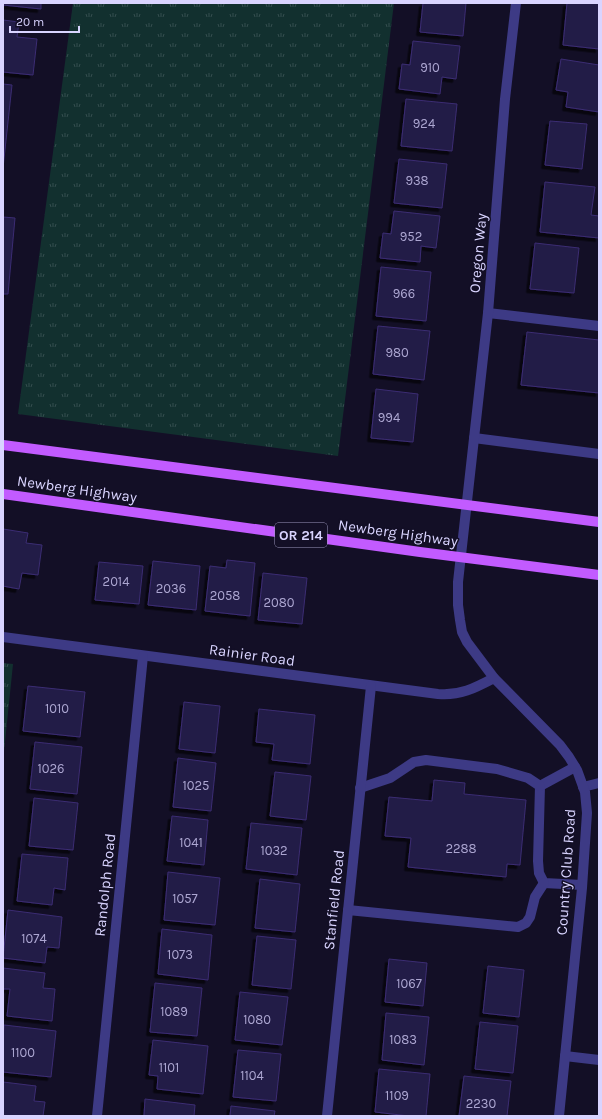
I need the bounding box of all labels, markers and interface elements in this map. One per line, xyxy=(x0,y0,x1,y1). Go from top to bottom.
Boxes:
scale bar xyxy=(10,8,79,34)
text: 20 m xyxy=(16,15,44,29)
house number: 910 xyxy=(420,60,440,75)
house number: 924 xyxy=(413,116,435,131)
house number: 938 xyxy=(405,173,429,188)
street label: Oregon Way xyxy=(466,212,490,294)
house number: 952 xyxy=(400,229,422,244)
house number: 966 xyxy=(393,286,415,301)
house number: 980 xyxy=(385,345,409,360)
house number: 994 xyxy=(378,410,400,425)
street label: Newberg Highway xyxy=(16,472,138,506)
street label: Newberg Highway xyxy=(337,516,459,550)
road number: OR 214 xyxy=(275,523,327,547)
house number: 2014 xyxy=(103,574,129,589)
house number: 2036 xyxy=(156,581,186,596)
house number: 2058 xyxy=(210,588,240,603)
house number: 2080 xyxy=(264,595,295,610)
street label: Rainier Road xyxy=(208,640,296,670)
house number: 1010 xyxy=(45,701,69,716)
house number: 1026 xyxy=(38,761,65,776)
house number: 1025 xyxy=(183,778,209,793)
street label: Country Club Road xyxy=(553,808,579,936)
street label: Randolph Road xyxy=(91,832,119,938)
house number: 1041 xyxy=(179,835,203,850)
house number: 2288 xyxy=(445,841,477,856)
house number: 1032 xyxy=(260,843,288,858)
street label: Stanfield Road xyxy=(320,849,348,951)
house number: 1057 xyxy=(172,891,198,906)
house number: 1074 xyxy=(21,931,47,946)
house number: 1073 xyxy=(167,947,193,962)
house number: 1067 xyxy=(396,976,422,991)
house number: 1089 xyxy=(160,1004,188,1019)
house number: 1080 xyxy=(243,1012,271,1027)
house number: 1083 xyxy=(389,1032,417,1047)
house number: 1100 xyxy=(11,1045,35,1060)
house number: 1101 xyxy=(159,1060,179,1075)
house number: 1104 xyxy=(240,1068,264,1083)
house number: 1109 xyxy=(385,1088,409,1103)
house number: 2230 xyxy=(466,1096,497,1111)

